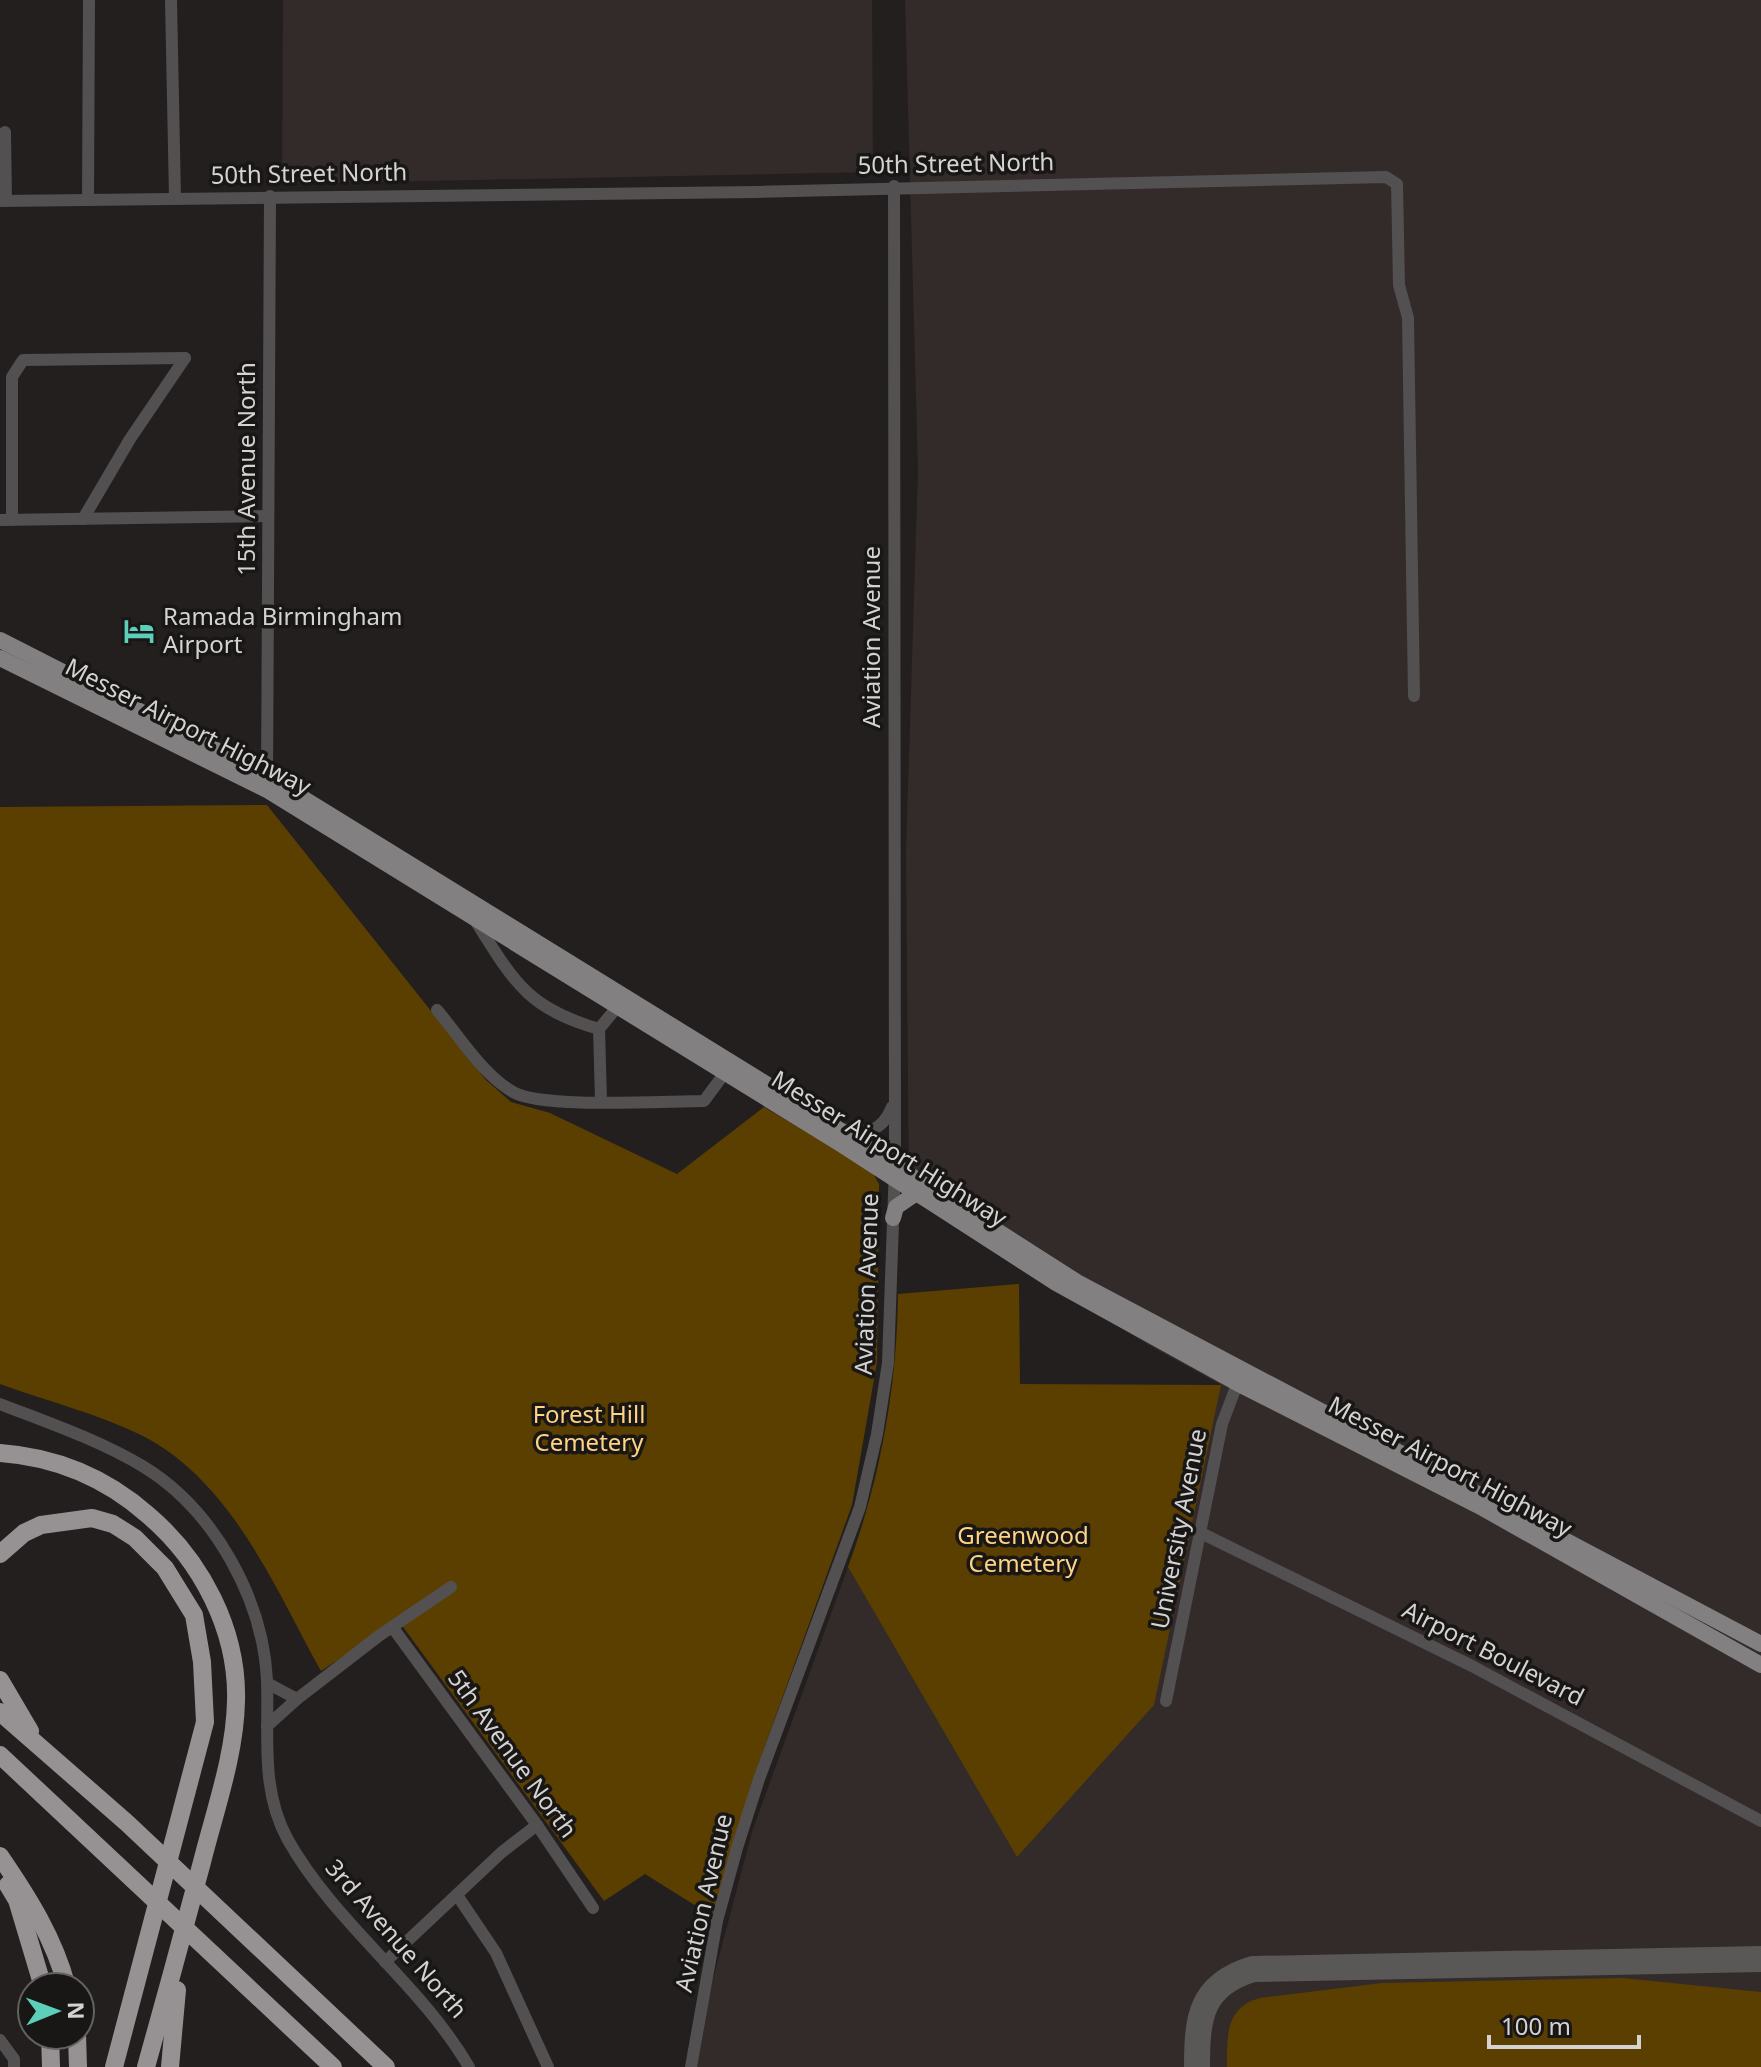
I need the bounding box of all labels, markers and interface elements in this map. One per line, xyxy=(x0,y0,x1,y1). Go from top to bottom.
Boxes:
street label: 50th Street North xyxy=(857,144,1055,181)
street label: 50th Street North xyxy=(210,154,408,191)
street label: 15th Avenue North xyxy=(229,362,262,576)
street label: Aviation Avenue xyxy=(854,546,887,728)
place label: Ramada Birmingham Airport xyxy=(163,599,402,660)
hotel icon: Ramada Birmingham Airport xyxy=(122,614,156,648)
street label: Messer Airport Highway xyxy=(60,649,318,802)
street label: Messer Airport Highway xyxy=(766,1062,1014,1234)
street label: Aviation Avenue xyxy=(846,1192,885,1375)
street label: Messer Airport Highway xyxy=(1323,1387,1579,1544)
park label: Forest Hill Cemetery xyxy=(533,1397,645,1458)
street label: University Avenue xyxy=(1142,1426,1213,1632)
park label: Greenwood Cemetery xyxy=(957,1518,1089,1579)
street label: Airport Boulevard xyxy=(1397,1593,1590,1713)
street label: 5th Avenue North xyxy=(441,1662,585,1844)
street label: Aviation Avenue xyxy=(666,1810,739,1995)
street label: 3rd Avenue North xyxy=(319,1851,475,2025)
north arrow xyxy=(16,1971,96,2051)
scale bar xyxy=(1489,1999,1639,2049)
text: N xyxy=(62,2001,92,2020)
text: 100 m xyxy=(1501,2009,1571,2042)

